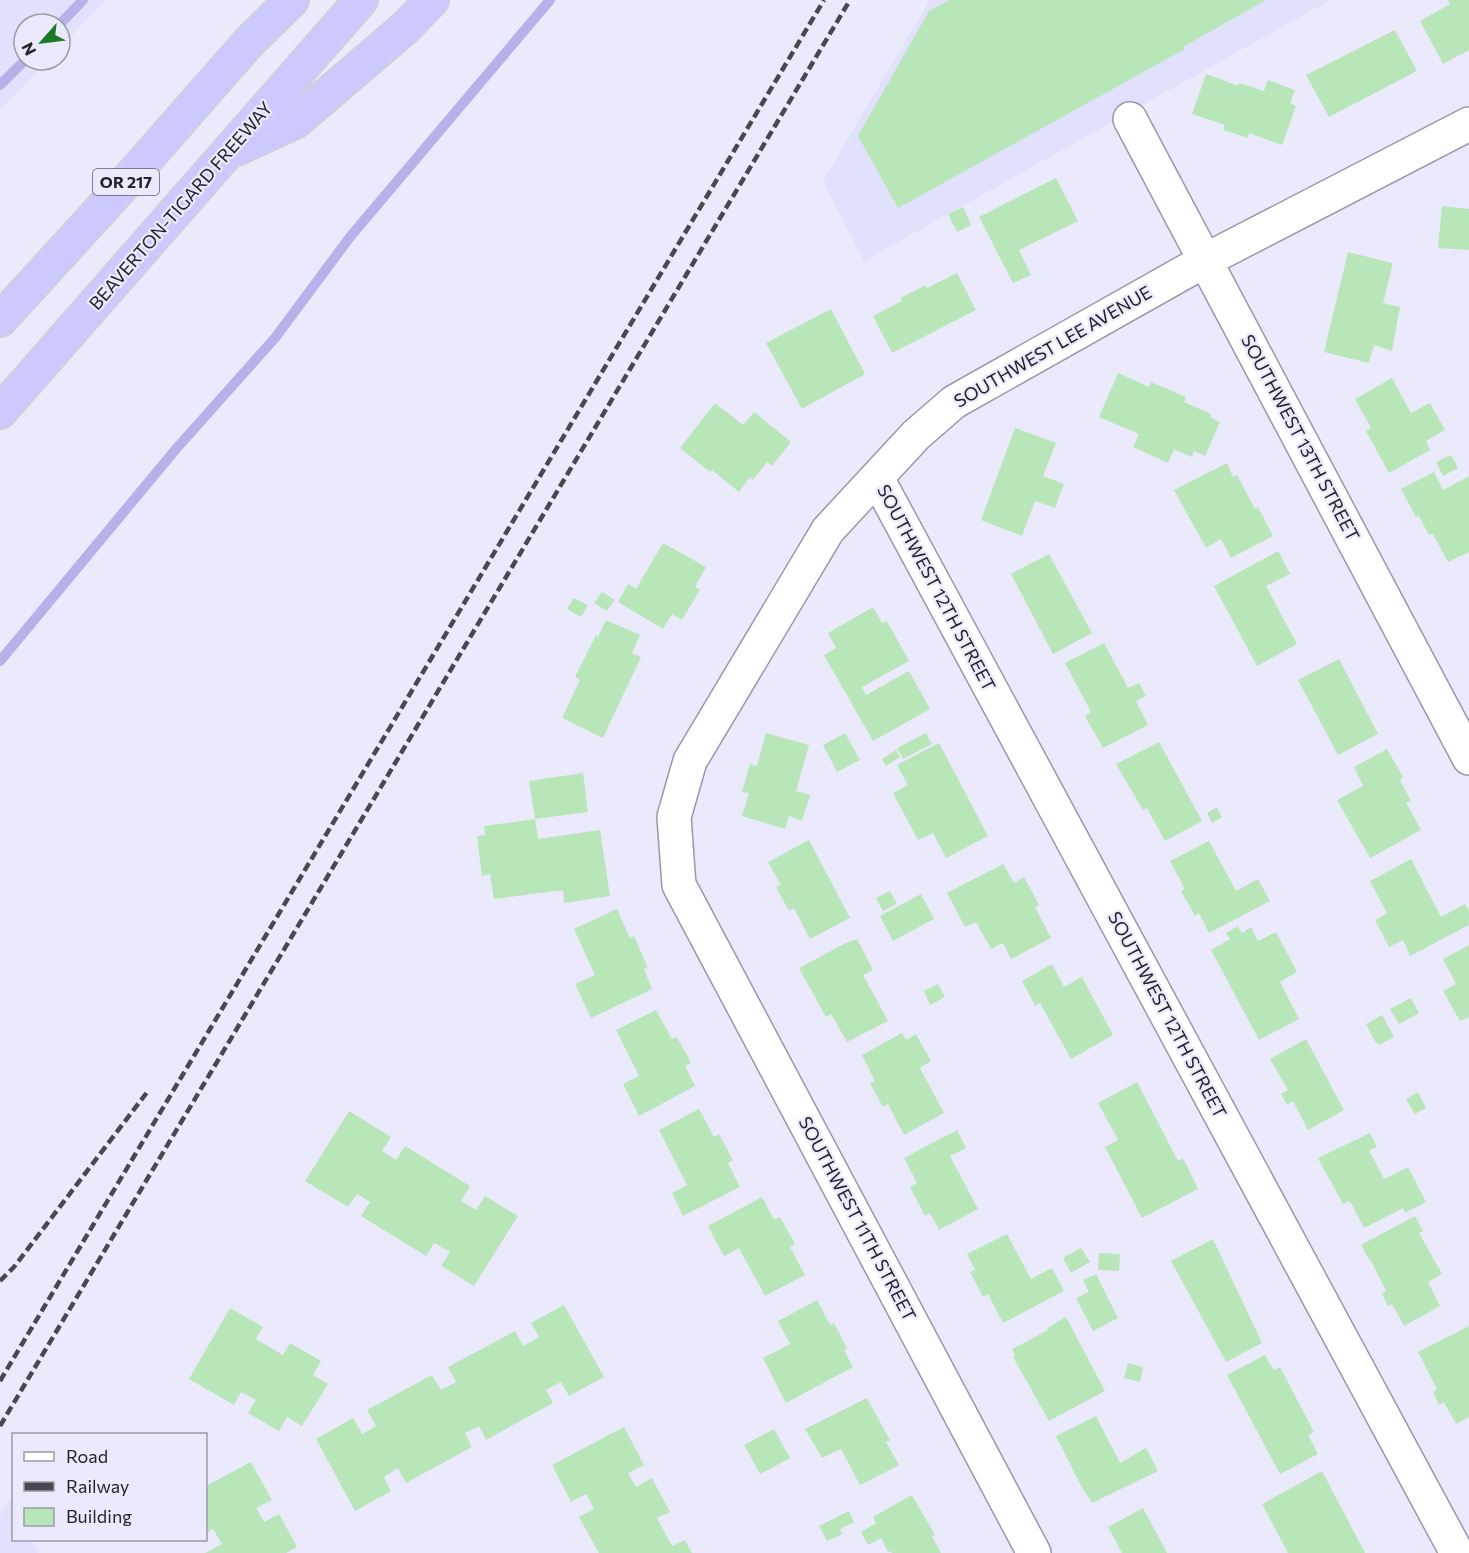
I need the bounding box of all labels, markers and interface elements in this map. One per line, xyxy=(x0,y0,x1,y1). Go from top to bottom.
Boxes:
north arrow xyxy=(12,12,72,72)
text: N xyxy=(17,40,40,59)
street label: BEAVERTON-TIGARD FREEWAY xyxy=(84,97,277,314)
road number: OR 217 xyxy=(93,169,159,195)
street label: SOUTHWEST LEE AVENUE xyxy=(950,280,1155,412)
street label: SOUTHWEST 13TH STREET xyxy=(1237,331,1365,544)
street label: SOUTHWEST 12TH STREET xyxy=(873,480,1001,695)
street label: SOUTHWEST 12TH STREET xyxy=(1104,907,1232,1122)
street label: SOUTHWEST 11TH STREET xyxy=(795,1112,921,1325)
legend xyxy=(12,1433,207,1541)
text: Road xyxy=(66,1445,108,1467)
text: Railway xyxy=(66,1475,129,1497)
text: Building xyxy=(66,1505,132,1527)

